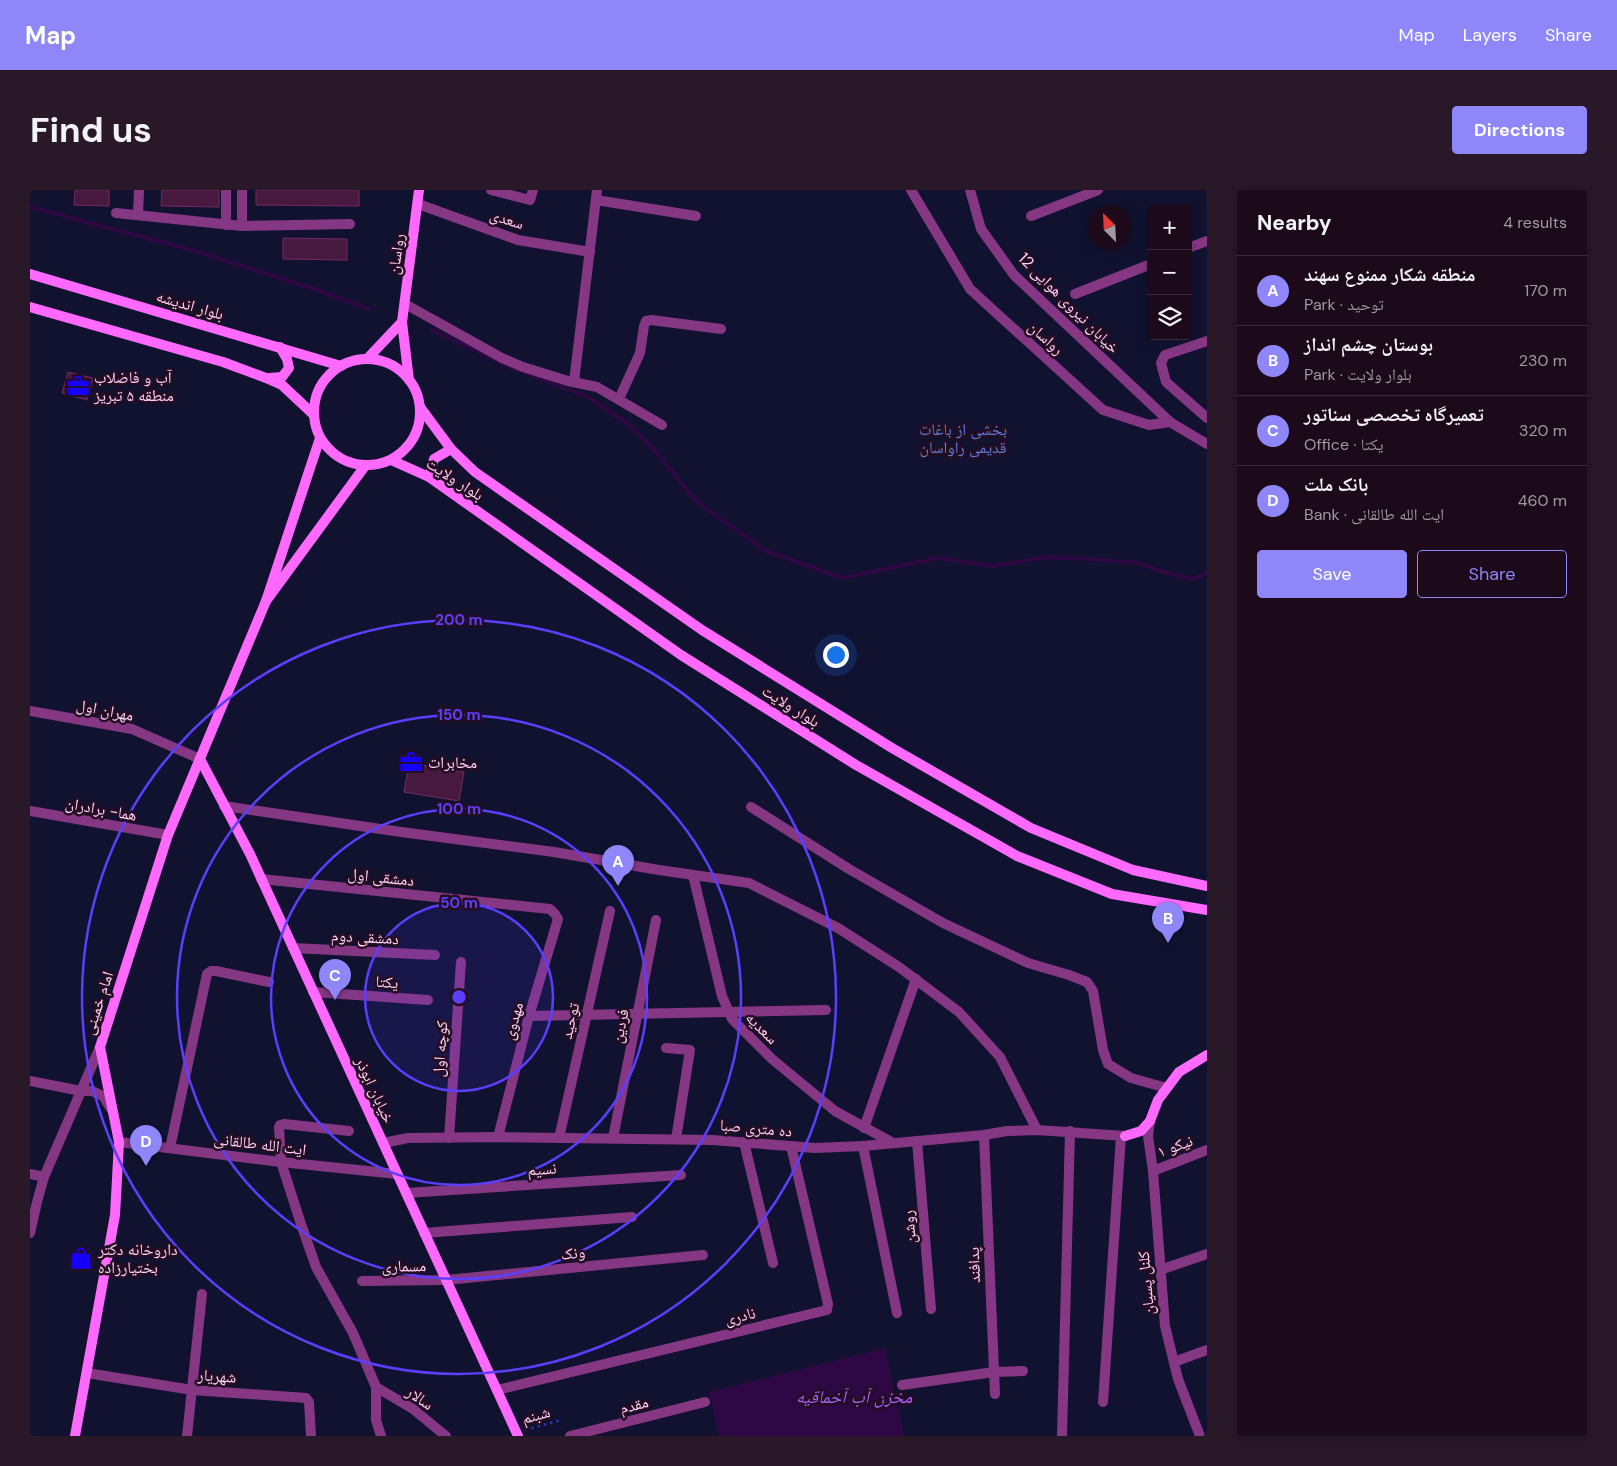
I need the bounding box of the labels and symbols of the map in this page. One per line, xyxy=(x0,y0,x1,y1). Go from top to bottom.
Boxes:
street label: سعدی xyxy=(487,204,527,234)
north arrow xyxy=(1087,205,1132,250)
street label: رواسان xyxy=(383,232,409,276)
street label: خیابان نیروی هوایی 12 xyxy=(1014,248,1124,358)
street label: بلوار اندیشه xyxy=(154,285,226,325)
street label: رواسان xyxy=(1024,316,1068,360)
place label: آب و فاضلاب منطقه ۵ تبریز xyxy=(93,367,174,406)
office icon: آب و فاضلاب منطقه ۵ تبریز xyxy=(65,373,91,399)
park label: بخشی از باغات قدیمی راواسان xyxy=(919,419,1007,458)
street label: بلوار ولایت xyxy=(422,453,488,505)
text: 200 m xyxy=(435,610,483,630)
your location xyxy=(823,642,849,668)
street label: بلوار ولایت xyxy=(758,680,824,732)
street label: مهران اول xyxy=(74,694,136,726)
text: 150 m xyxy=(438,705,481,725)
office icon: مخابرات xyxy=(398,749,424,775)
place label: مخابرات xyxy=(428,752,477,773)
street label: هما- برادران xyxy=(64,792,138,826)
text: 100 m xyxy=(437,799,481,819)
pin: A xyxy=(602,845,634,886)
street label: دمشقی اول xyxy=(347,863,415,891)
text: 50 m xyxy=(440,893,478,913)
pin: B xyxy=(1152,902,1184,943)
street label: دمشقی دوم xyxy=(331,925,399,949)
pin: C xyxy=(319,959,351,1000)
street label: امام خمینی xyxy=(78,969,118,1037)
street label: یکتا xyxy=(375,971,399,993)
centre of rings xyxy=(450,988,468,1006)
street label: مهدوی xyxy=(498,1000,528,1042)
street label: توحید xyxy=(556,1001,584,1041)
street label: فردین xyxy=(606,1007,634,1045)
street label: سعدیه xyxy=(741,1007,783,1049)
street label: کوچه اول xyxy=(428,1020,452,1078)
street label: خیابان ابوذر xyxy=(350,1053,399,1126)
street label: ده متری صبا xyxy=(719,1114,793,1142)
pin: D xyxy=(130,1125,162,1166)
street label: ایت الله طالقانی xyxy=(213,1128,307,1160)
street label: نیکو ۱ xyxy=(1154,1130,1196,1162)
street label: نسیم xyxy=(527,1158,557,1180)
street label: روشن xyxy=(897,1209,921,1245)
place label: داروخانه دکتر بختیارزاده xyxy=(97,1239,178,1278)
street label: ونک xyxy=(560,1241,586,1265)
shop icon: داروخانه دکتر بختیارزاده xyxy=(68,1245,94,1271)
street label: پدافند xyxy=(963,1246,985,1283)
street label: کلنل پسیان xyxy=(1133,1250,1159,1316)
street label: مسماری xyxy=(382,1255,426,1277)
street label: نادری xyxy=(722,1302,758,1330)
street label: شهریار xyxy=(196,1364,237,1388)
street label: سالار xyxy=(401,1380,438,1415)
water label: مخزن آب آخماقیه xyxy=(796,1385,913,1409)
street label: مقدم xyxy=(617,1391,651,1419)
street label: شبنم xyxy=(520,1401,552,1429)

